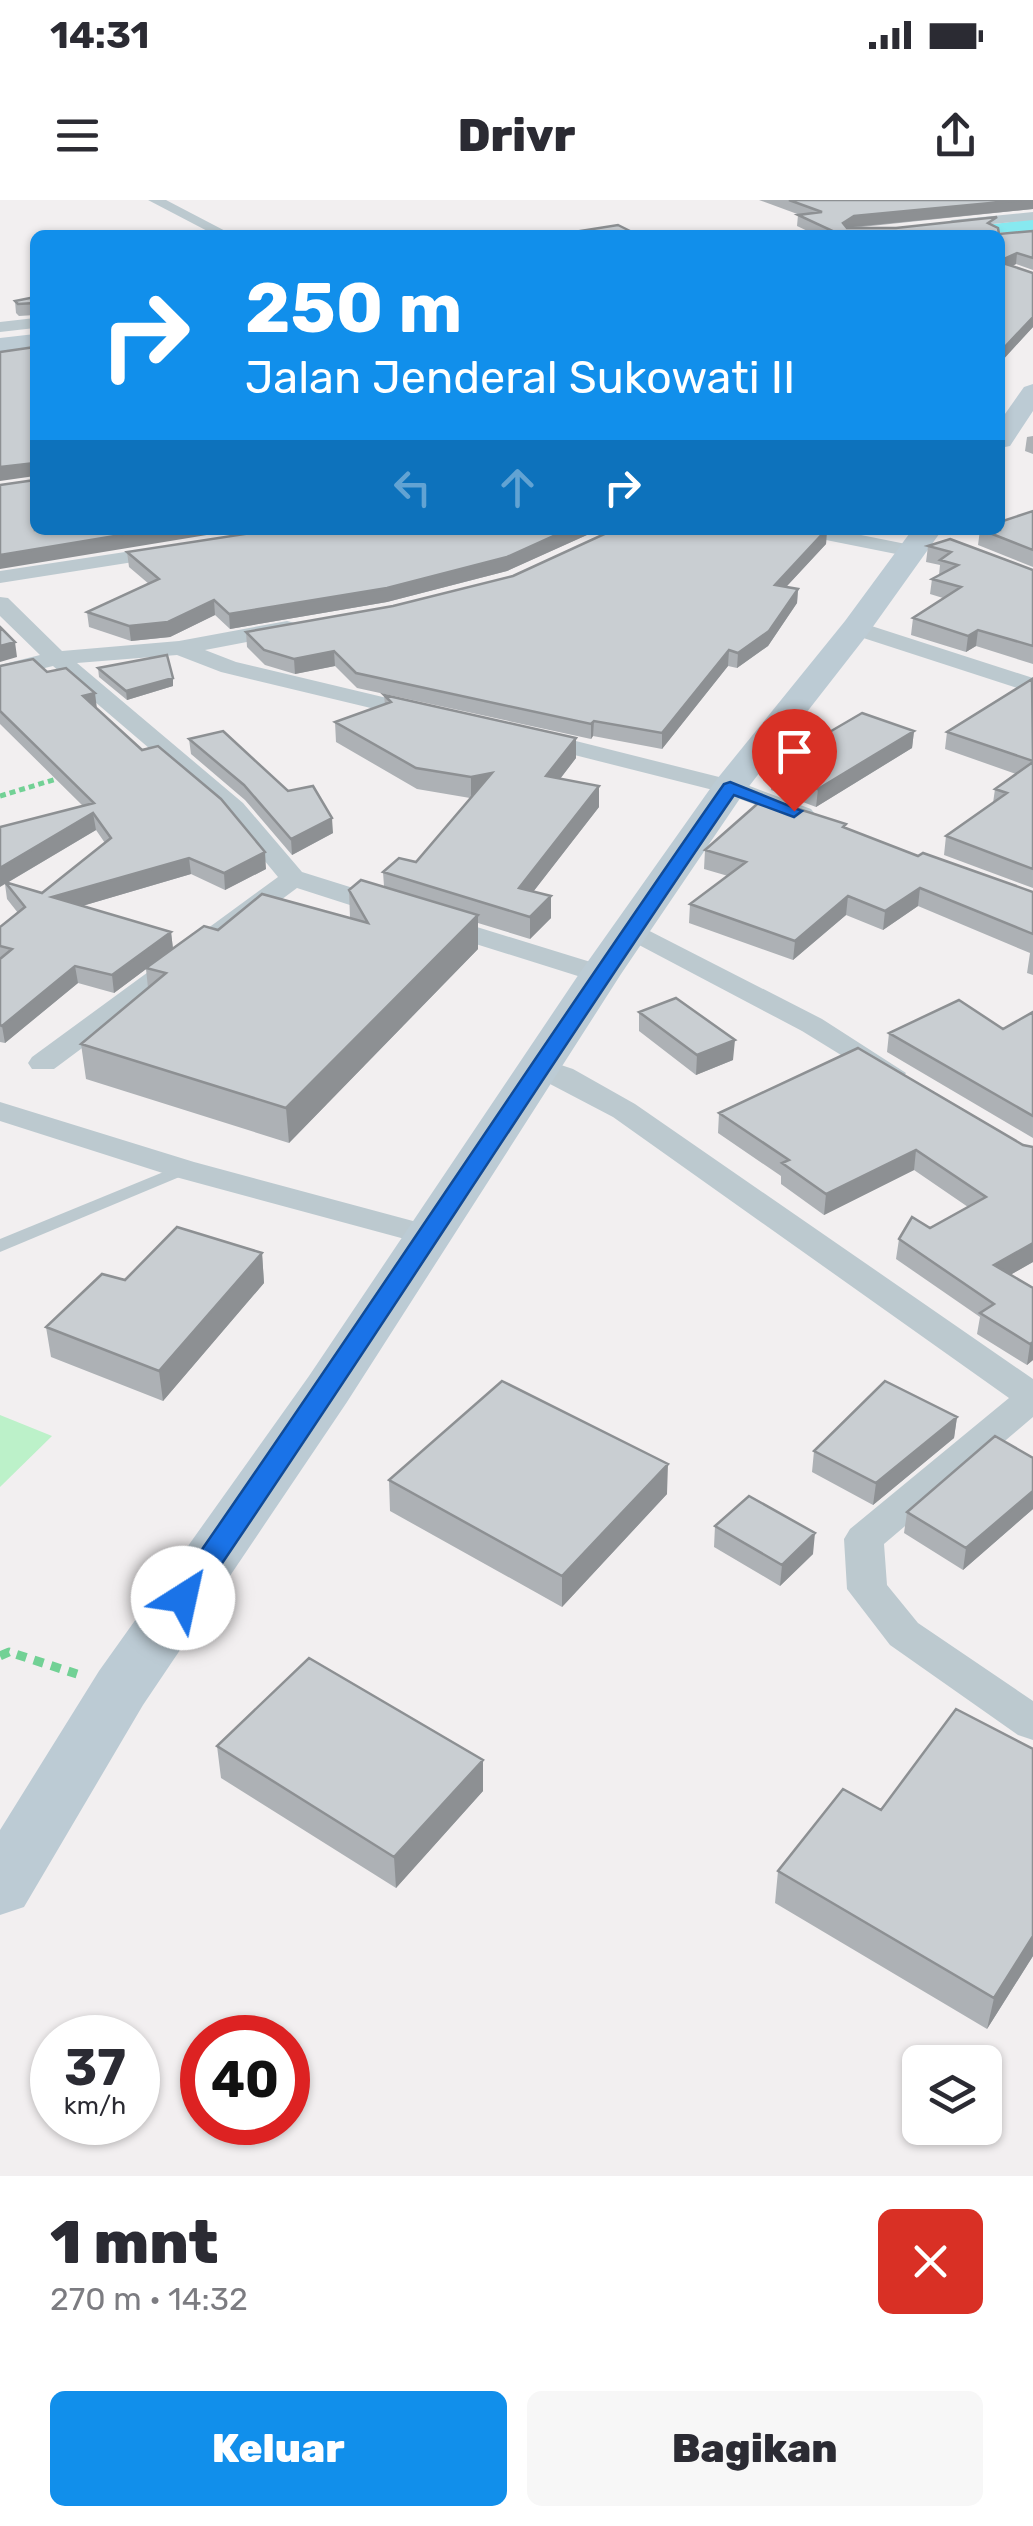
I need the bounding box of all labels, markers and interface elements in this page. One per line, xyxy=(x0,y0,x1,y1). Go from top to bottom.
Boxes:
text: 14:31 xyxy=(50,12,149,58)
icon: menu xyxy=(50,108,105,163)
icon: share xyxy=(928,108,983,163)
text: Drivr xyxy=(458,109,575,162)
text: 250 m xyxy=(245,267,462,350)
icon: right xyxy=(80,270,210,400)
text: Jalan Jenderal Sukowati II xyxy=(245,351,795,404)
icon: left xyxy=(385,460,440,515)
icon: ahead xyxy=(490,460,545,515)
icon: right xyxy=(595,460,650,515)
pin xyxy=(752,709,837,812)
icon: arrive xyxy=(767,724,822,779)
position arrow xyxy=(131,1546,235,1650)
speed limit sign: 40 xyxy=(180,2015,310,2145)
text: 37 xyxy=(64,2038,126,2098)
map controls xyxy=(902,2045,1002,2145)
button: layers xyxy=(902,2045,1002,2145)
text: km/h xyxy=(64,2091,126,2120)
text: 1 mnt xyxy=(50,2207,218,2278)
button: close xyxy=(878,2209,983,2314)
text: 270 m · 14:32 xyxy=(50,2280,248,2318)
button: Keluar xyxy=(50,2391,507,2506)
button: Bagikan xyxy=(527,2391,983,2506)

